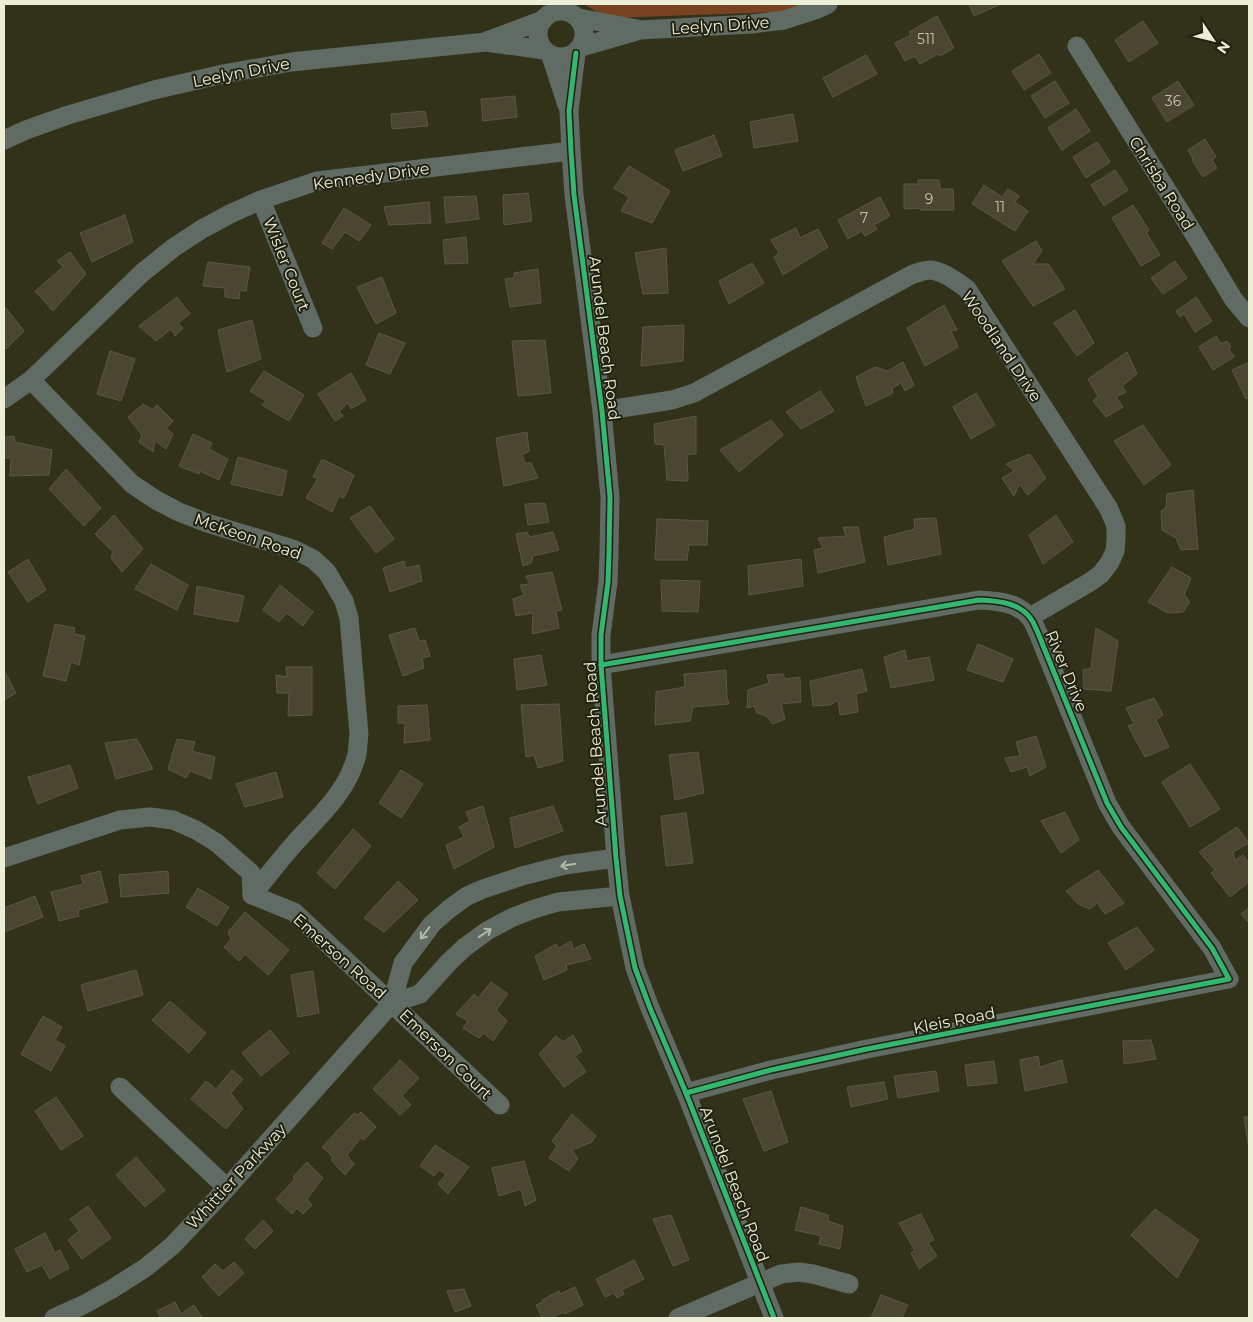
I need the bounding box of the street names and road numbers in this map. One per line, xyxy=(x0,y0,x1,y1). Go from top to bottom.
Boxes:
street label: Leelyn Drive xyxy=(670,13,770,38)
street label: Leelyn Drive xyxy=(191,54,291,91)
street label: Chrisba Road xyxy=(1125,133,1198,234)
street label: Kennedy Drive xyxy=(312,159,431,194)
street label: Wisler Court xyxy=(259,215,314,314)
street label: Arundel Beach Road xyxy=(585,255,624,421)
street label: Woodland Drive xyxy=(958,287,1046,405)
street label: McKeon Road xyxy=(192,509,304,564)
street label: River Drive xyxy=(1042,628,1092,715)
street label: Arundel Beach Road xyxy=(580,661,611,827)
street label: Emerson Road xyxy=(289,910,390,1003)
street label: Kleis Road xyxy=(911,1003,997,1038)
street label: Emerson Court xyxy=(395,1005,496,1104)
street label: Arundel Beach Road xyxy=(696,1104,773,1265)
street label: Whittier Parkway xyxy=(183,1119,290,1233)

